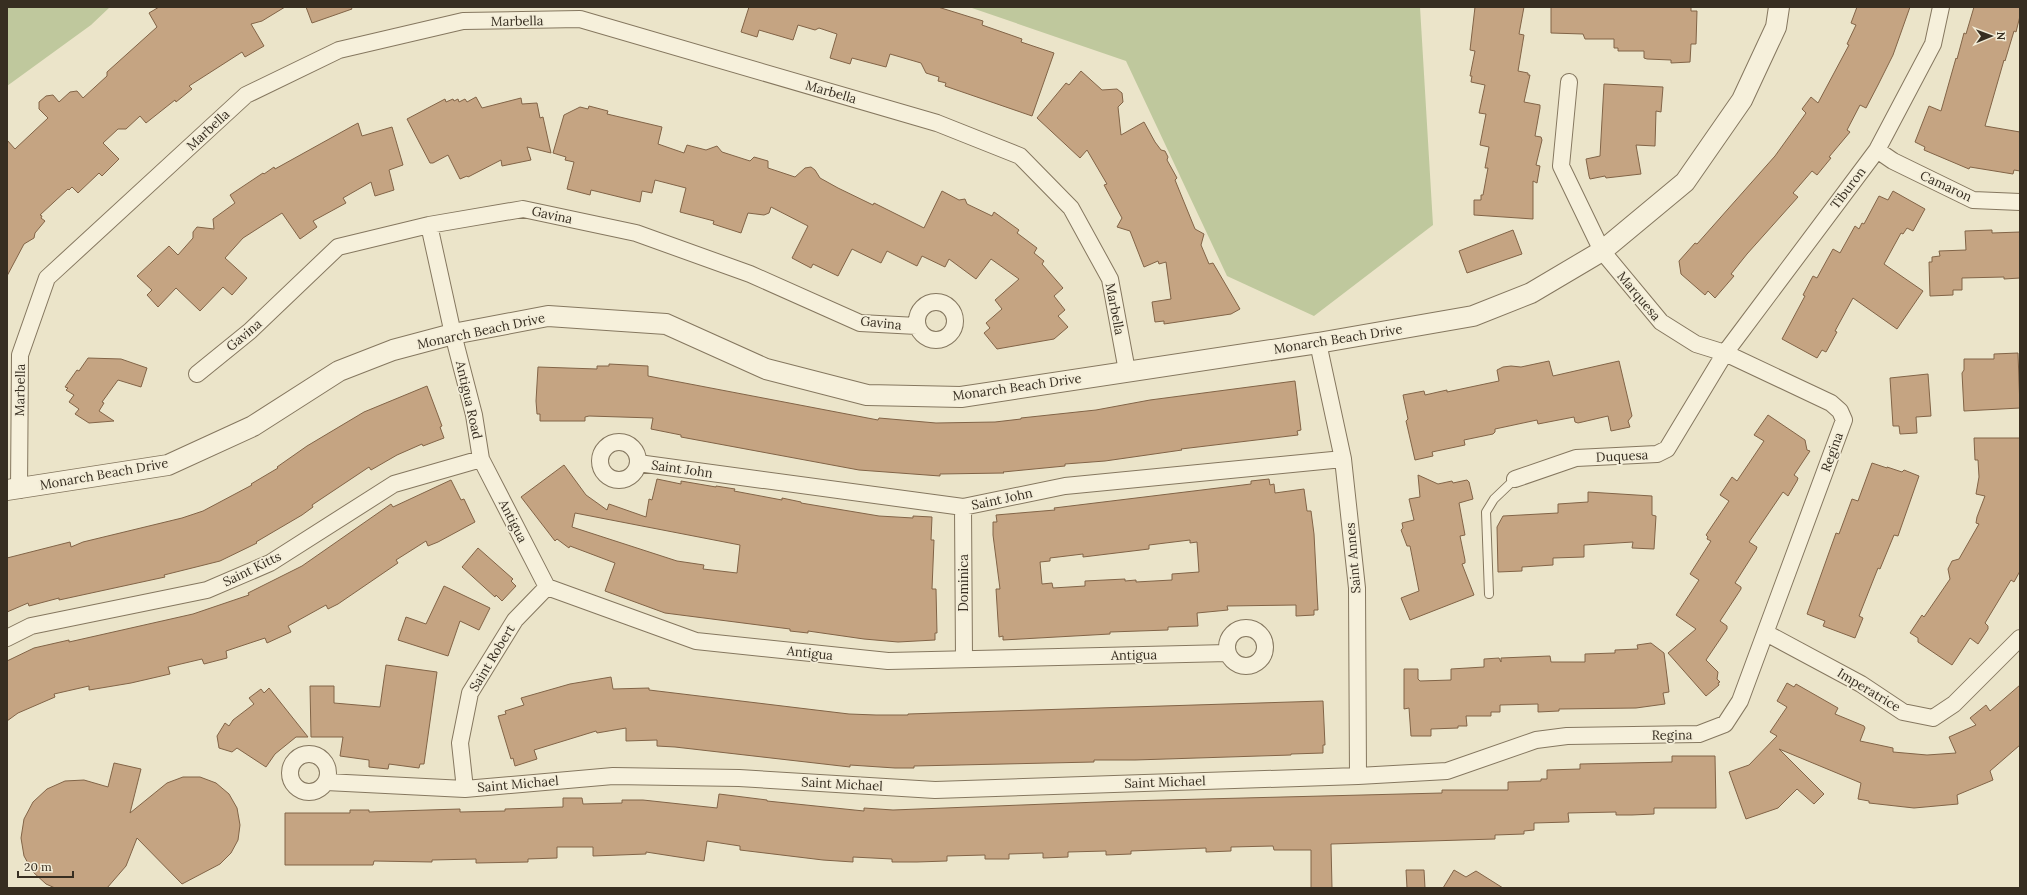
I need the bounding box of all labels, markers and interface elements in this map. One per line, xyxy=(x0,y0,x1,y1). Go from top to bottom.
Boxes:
street label: Marbella xyxy=(491,12,544,30)
north arrow xyxy=(1971,16,2011,56)
text: N xyxy=(1994,31,2008,41)
street label: Marbella xyxy=(803,77,859,108)
street label: Marbella xyxy=(183,106,233,154)
street label: Tiburon xyxy=(1827,164,1869,212)
street label: Camaron xyxy=(1917,167,1975,205)
street label: Gavina xyxy=(530,202,574,228)
street label: Marquesa xyxy=(1613,268,1665,324)
street label: Marbella xyxy=(1102,282,1128,337)
street label: Monarch Beach Drive xyxy=(416,309,546,353)
street label: Gavina xyxy=(860,312,903,334)
street label: Gavina xyxy=(223,315,265,355)
street label: Monarch Beach Drive xyxy=(1272,320,1404,358)
street label: Antigua Road xyxy=(452,358,486,441)
street label: Marbella xyxy=(11,363,29,416)
street label: Monarch Beach Drive xyxy=(951,370,1083,404)
street label: Regina xyxy=(1817,430,1847,474)
street label: Duquesa xyxy=(1595,446,1649,466)
street label: Monarch Beach Drive xyxy=(38,454,170,494)
street label: Saint John xyxy=(650,456,714,482)
street label: Saint John xyxy=(970,484,1034,514)
street label: Antigua xyxy=(494,496,531,546)
street label: Saint Annes xyxy=(1341,522,1365,594)
street label: Saint Kitts xyxy=(220,548,284,590)
street label: Dominica xyxy=(955,554,972,612)
street label: Saint Robert xyxy=(465,621,519,695)
street label: Antigua xyxy=(785,642,834,664)
street label: Antigua xyxy=(1110,646,1158,664)
street label: Imperatrice xyxy=(1834,664,1904,716)
street label: Regina xyxy=(1651,726,1693,744)
street label: Saint Michael xyxy=(477,772,560,796)
street label: Saint Michael xyxy=(1124,772,1206,792)
street label: Saint Michael xyxy=(801,773,884,795)
scale bar xyxy=(18,853,73,879)
text: 20 m xyxy=(24,859,52,874)

